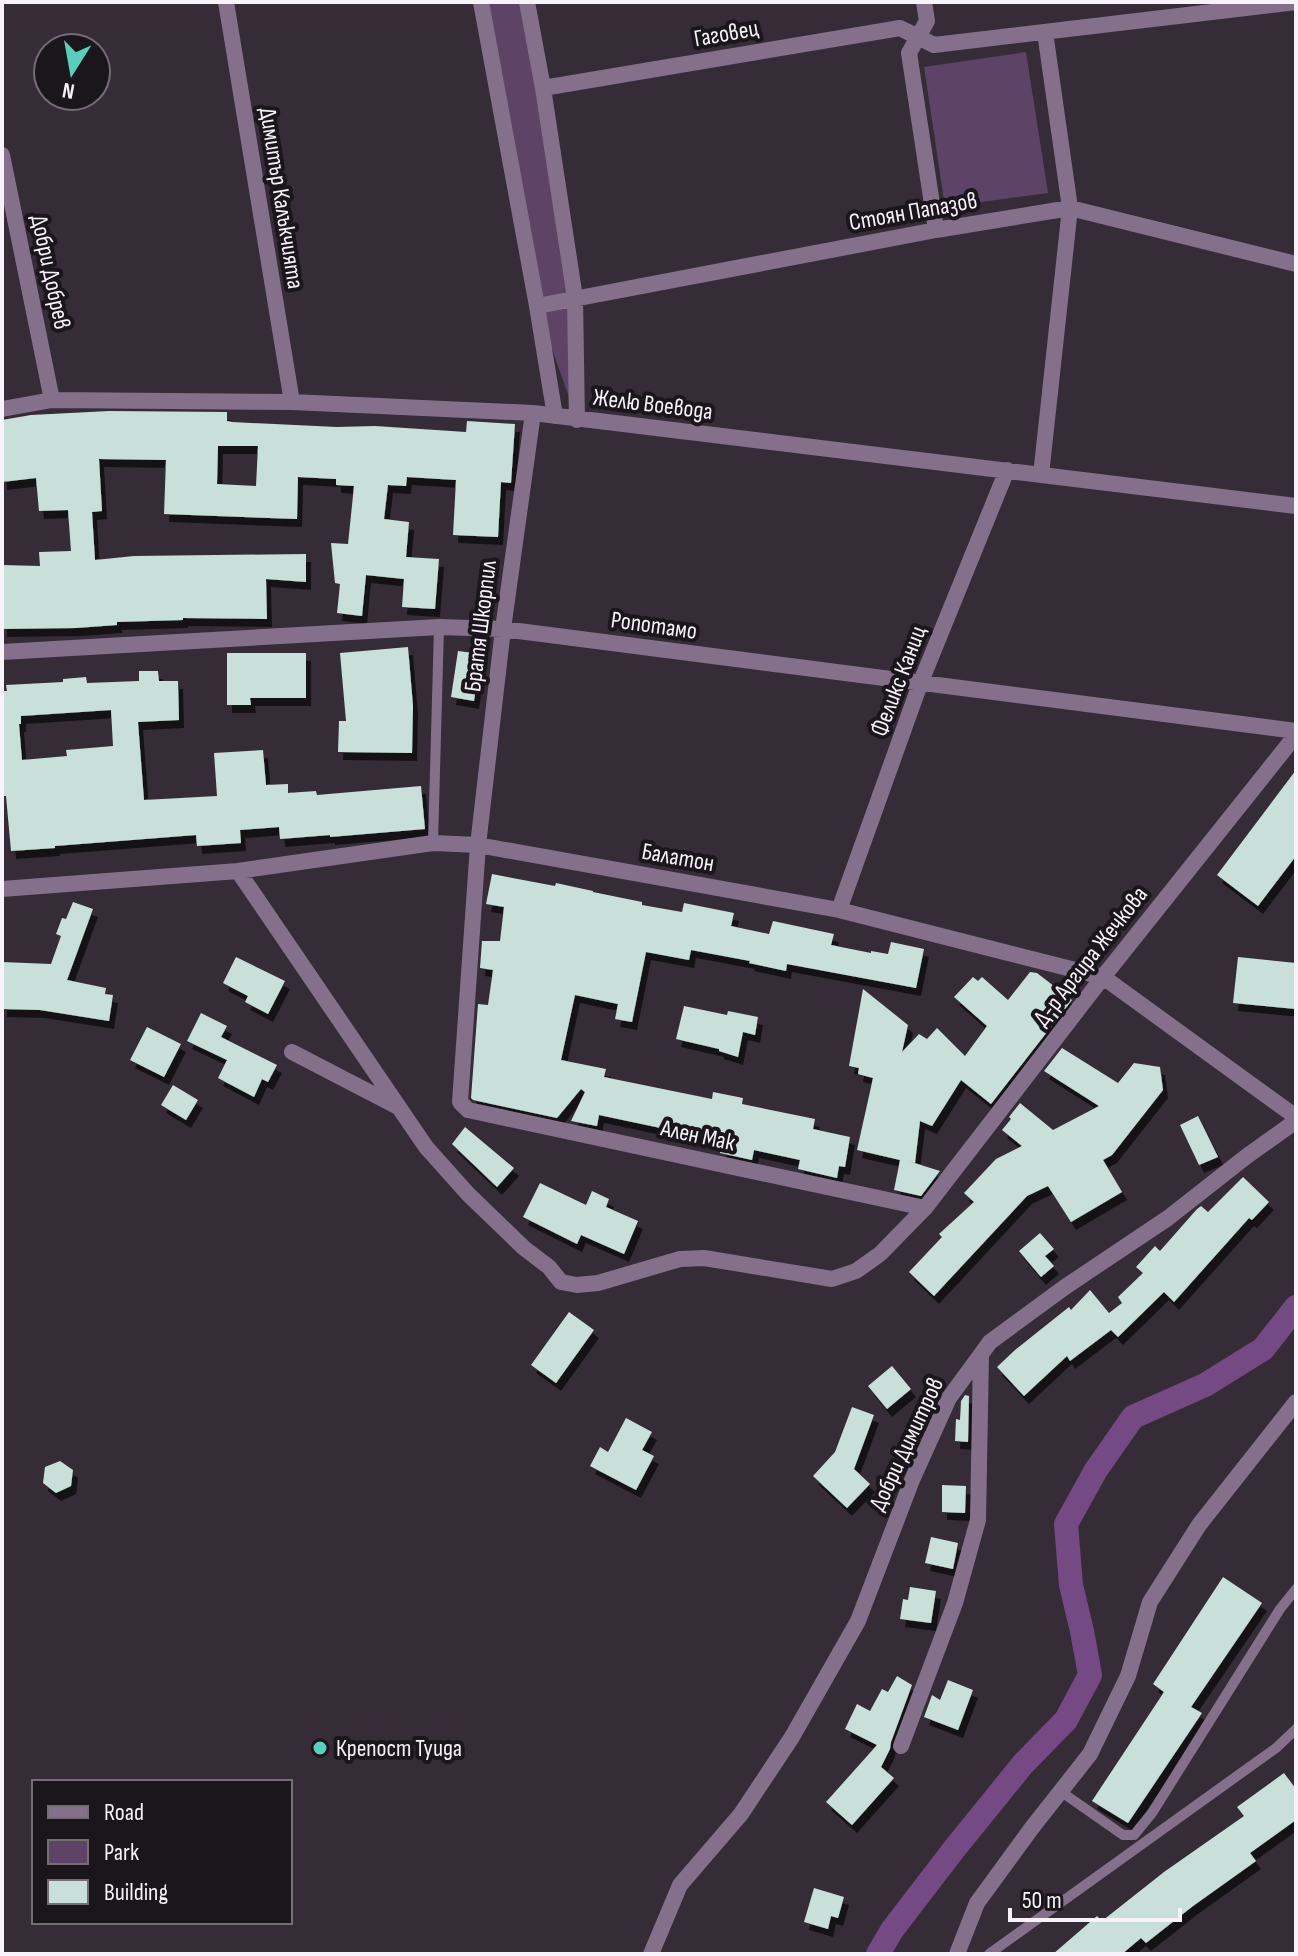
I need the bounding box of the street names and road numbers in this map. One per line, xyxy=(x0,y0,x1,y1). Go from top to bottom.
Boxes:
street label: Гаговец xyxy=(692,14,761,53)
street label: Димитър Калъкчията xyxy=(253,105,310,291)
street label: Стоян Папазов xyxy=(847,186,979,237)
street label: Добри Добрев xyxy=(24,212,77,332)
street label: Желю Воевода xyxy=(591,383,714,426)
street label: Братя Шкорпил xyxy=(458,558,503,693)
street label: Ропотамо xyxy=(609,605,699,646)
street label: Феликс Каниц xyxy=(864,622,933,740)
street label: Балатон xyxy=(639,837,716,878)
street label: Д-р Аргира Жечкова xyxy=(1027,881,1154,1032)
street label: Ален Мак xyxy=(657,1113,738,1158)
street label: Добри Димитров xyxy=(863,1373,950,1516)

